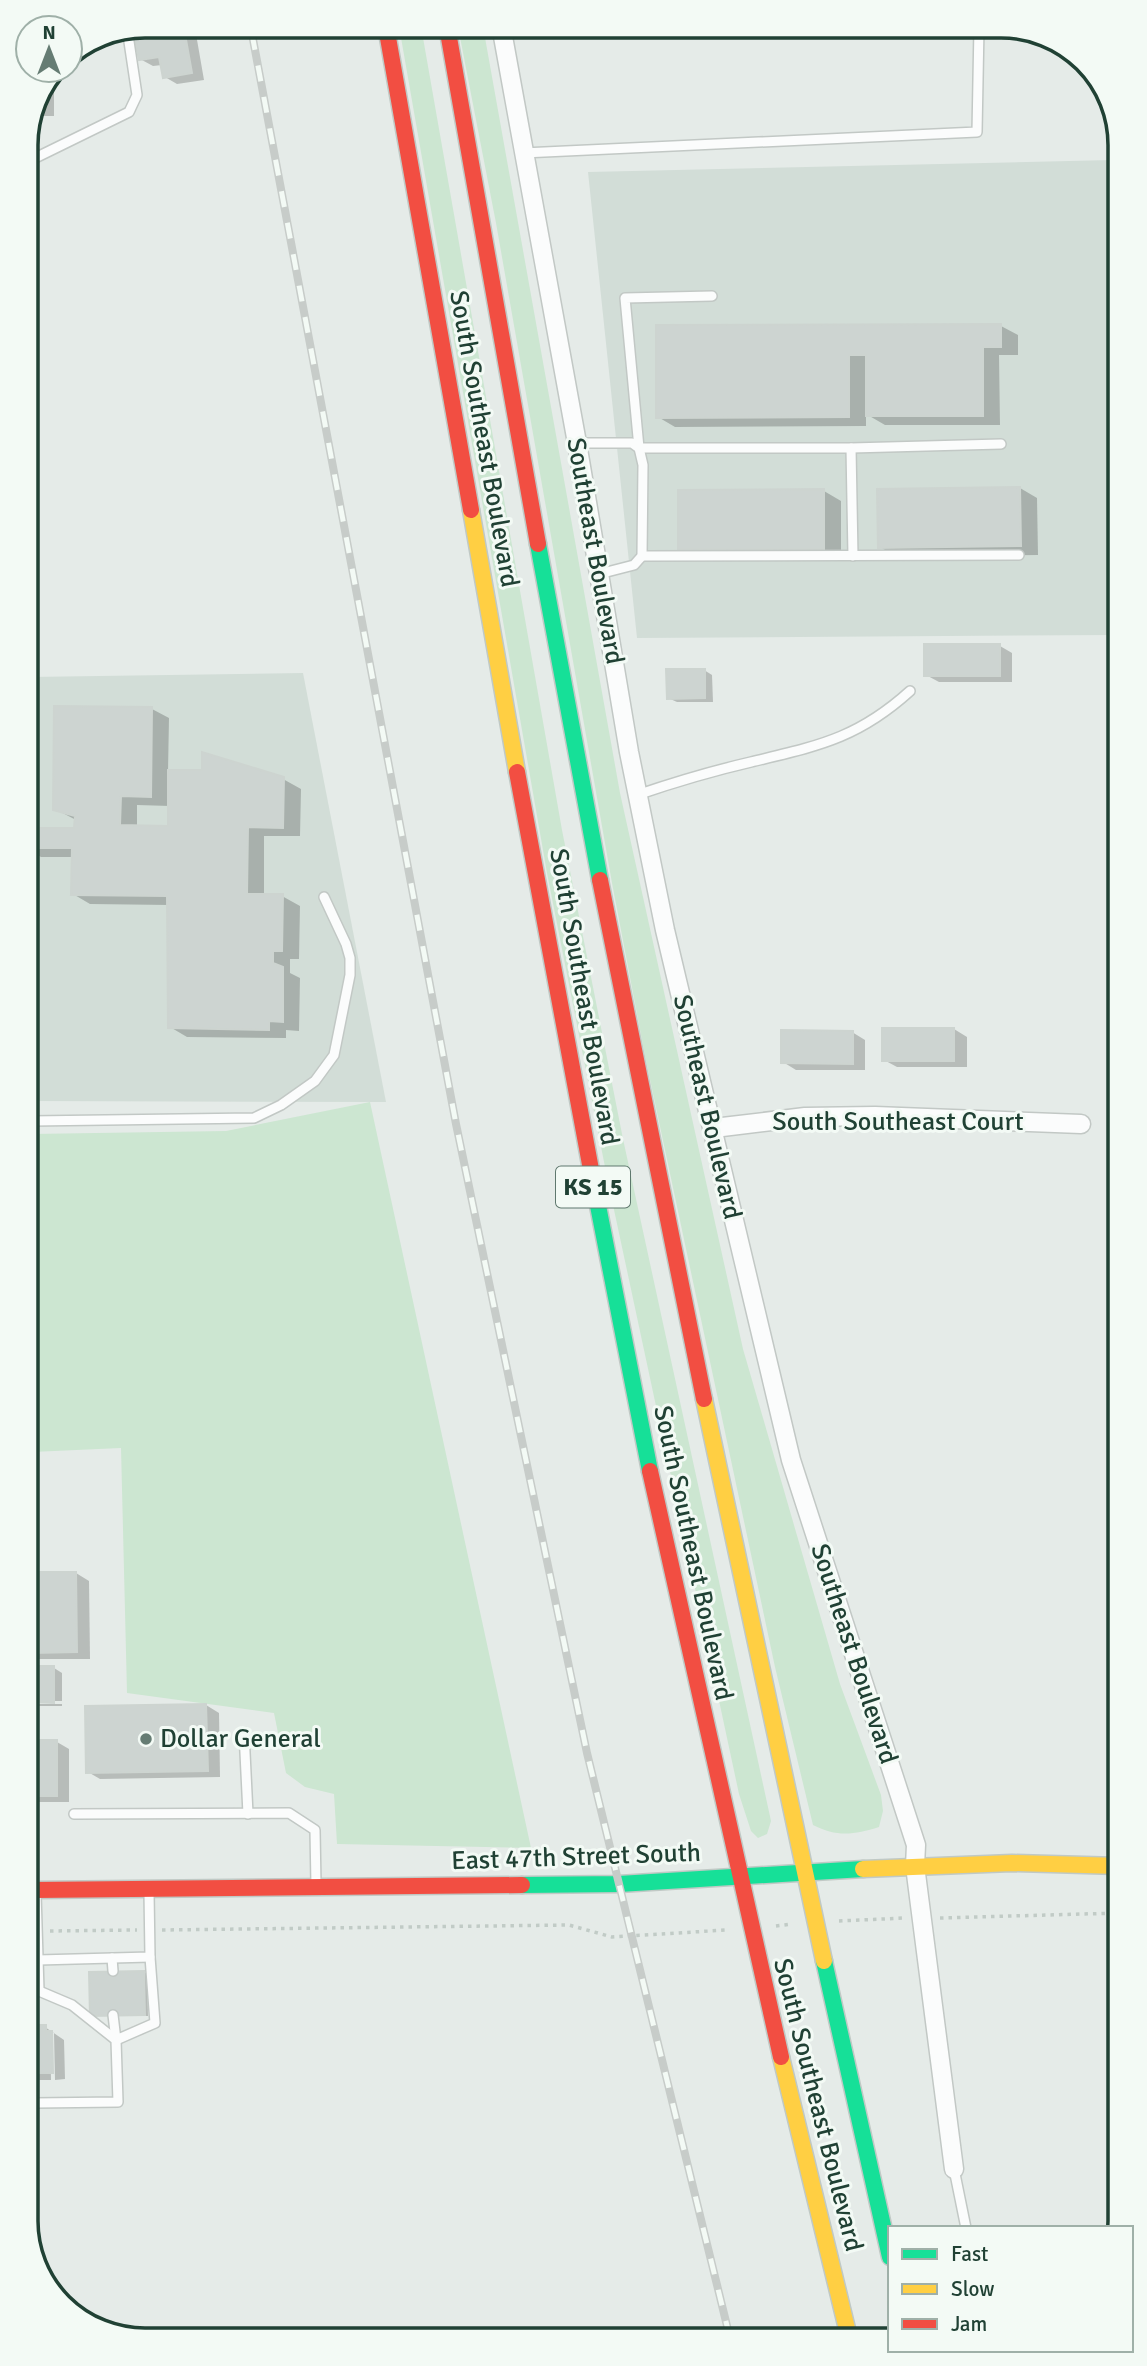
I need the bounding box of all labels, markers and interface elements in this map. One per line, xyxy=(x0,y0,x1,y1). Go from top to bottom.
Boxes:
north arrow xyxy=(14,14,84,84)
text: N xyxy=(42,21,56,45)
street label: South Southeast Boulevard xyxy=(442,288,526,590)
street label: Southeast Boulevard xyxy=(559,435,631,667)
street label: South Southeast Boulevard xyxy=(542,846,626,1148)
street label: Southeast Boulevard xyxy=(666,992,748,1222)
street label: South Southeast Court xyxy=(772,1106,1024,1138)
road number: KS 15 xyxy=(556,1167,630,1208)
street label: South Southeast Boulevard xyxy=(646,1403,740,1703)
street label: Southeast Boulevard xyxy=(803,1540,905,1768)
place label: Dollar General xyxy=(160,1723,321,1755)
marker: Dollar General xyxy=(138,1731,154,1747)
street label: East 47th Street South xyxy=(451,1837,701,1877)
street label: South Southeast Boulevard xyxy=(766,1955,870,2255)
legend xyxy=(888,2226,1133,2352)
text: Fast xyxy=(951,2241,988,2267)
text: Slow xyxy=(951,2276,995,2302)
text: Jam xyxy=(951,2311,987,2337)

